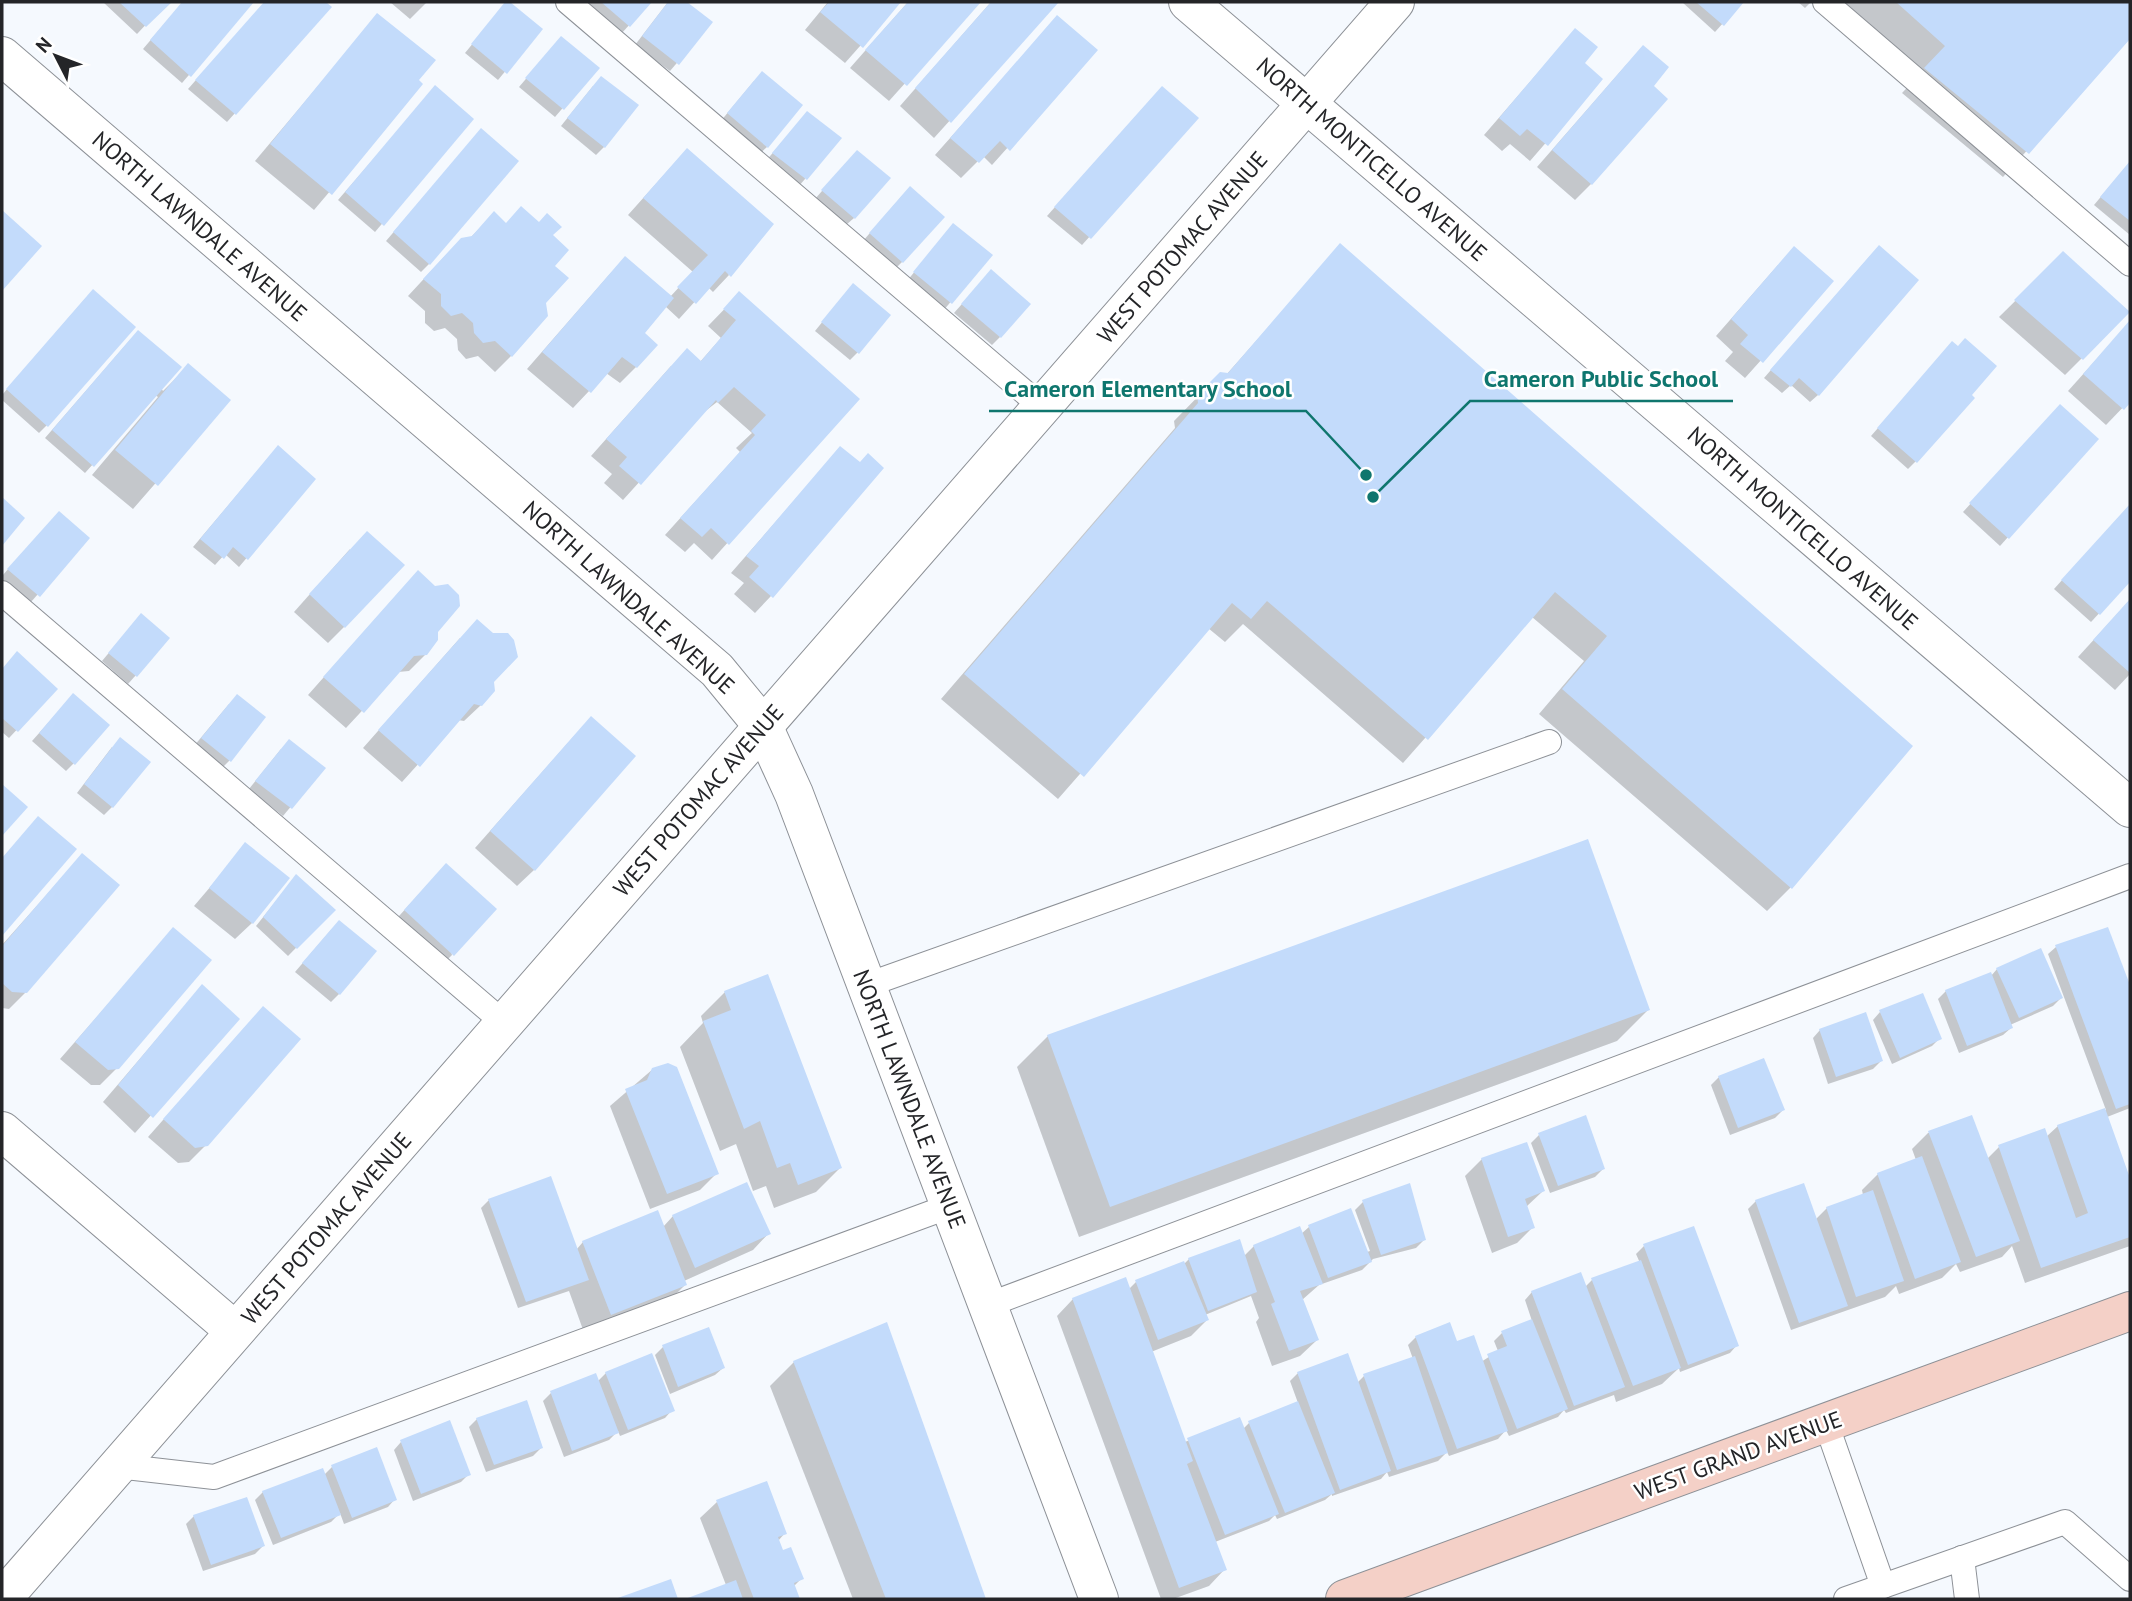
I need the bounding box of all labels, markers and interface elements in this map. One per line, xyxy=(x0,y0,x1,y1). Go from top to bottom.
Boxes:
north arrow xyxy=(21,21,91,91)
text: N xyxy=(30,32,56,57)
street label: NORTH MONTICELLO AVENUE xyxy=(1251,51,1493,267)
street label: NORTH LAWNDALE AVENUE xyxy=(87,125,313,327)
street label: WEST POTOMAC AVENUE xyxy=(1091,145,1273,349)
callout: Cameron Public School xyxy=(1470,356,1733,401)
text: Cameron Public School xyxy=(1484,363,1719,394)
callout: Cameron Elementary School xyxy=(989,366,1306,411)
text: Cameron Elementary School xyxy=(1004,373,1293,404)
street label: NORTH MONTICELLO AVENUE xyxy=(1682,420,1924,636)
street label: NORTH LAWNDALE AVENUE xyxy=(517,494,741,700)
street label: WEST POTOMAC AVENUE xyxy=(607,698,789,902)
street label: NORTH LAWNDALE AVENUE xyxy=(847,965,973,1233)
street label: WEST POTOMAC AVENUE xyxy=(235,1126,417,1330)
street label: WEST GRAND AVENUE xyxy=(1630,1404,1846,1506)

